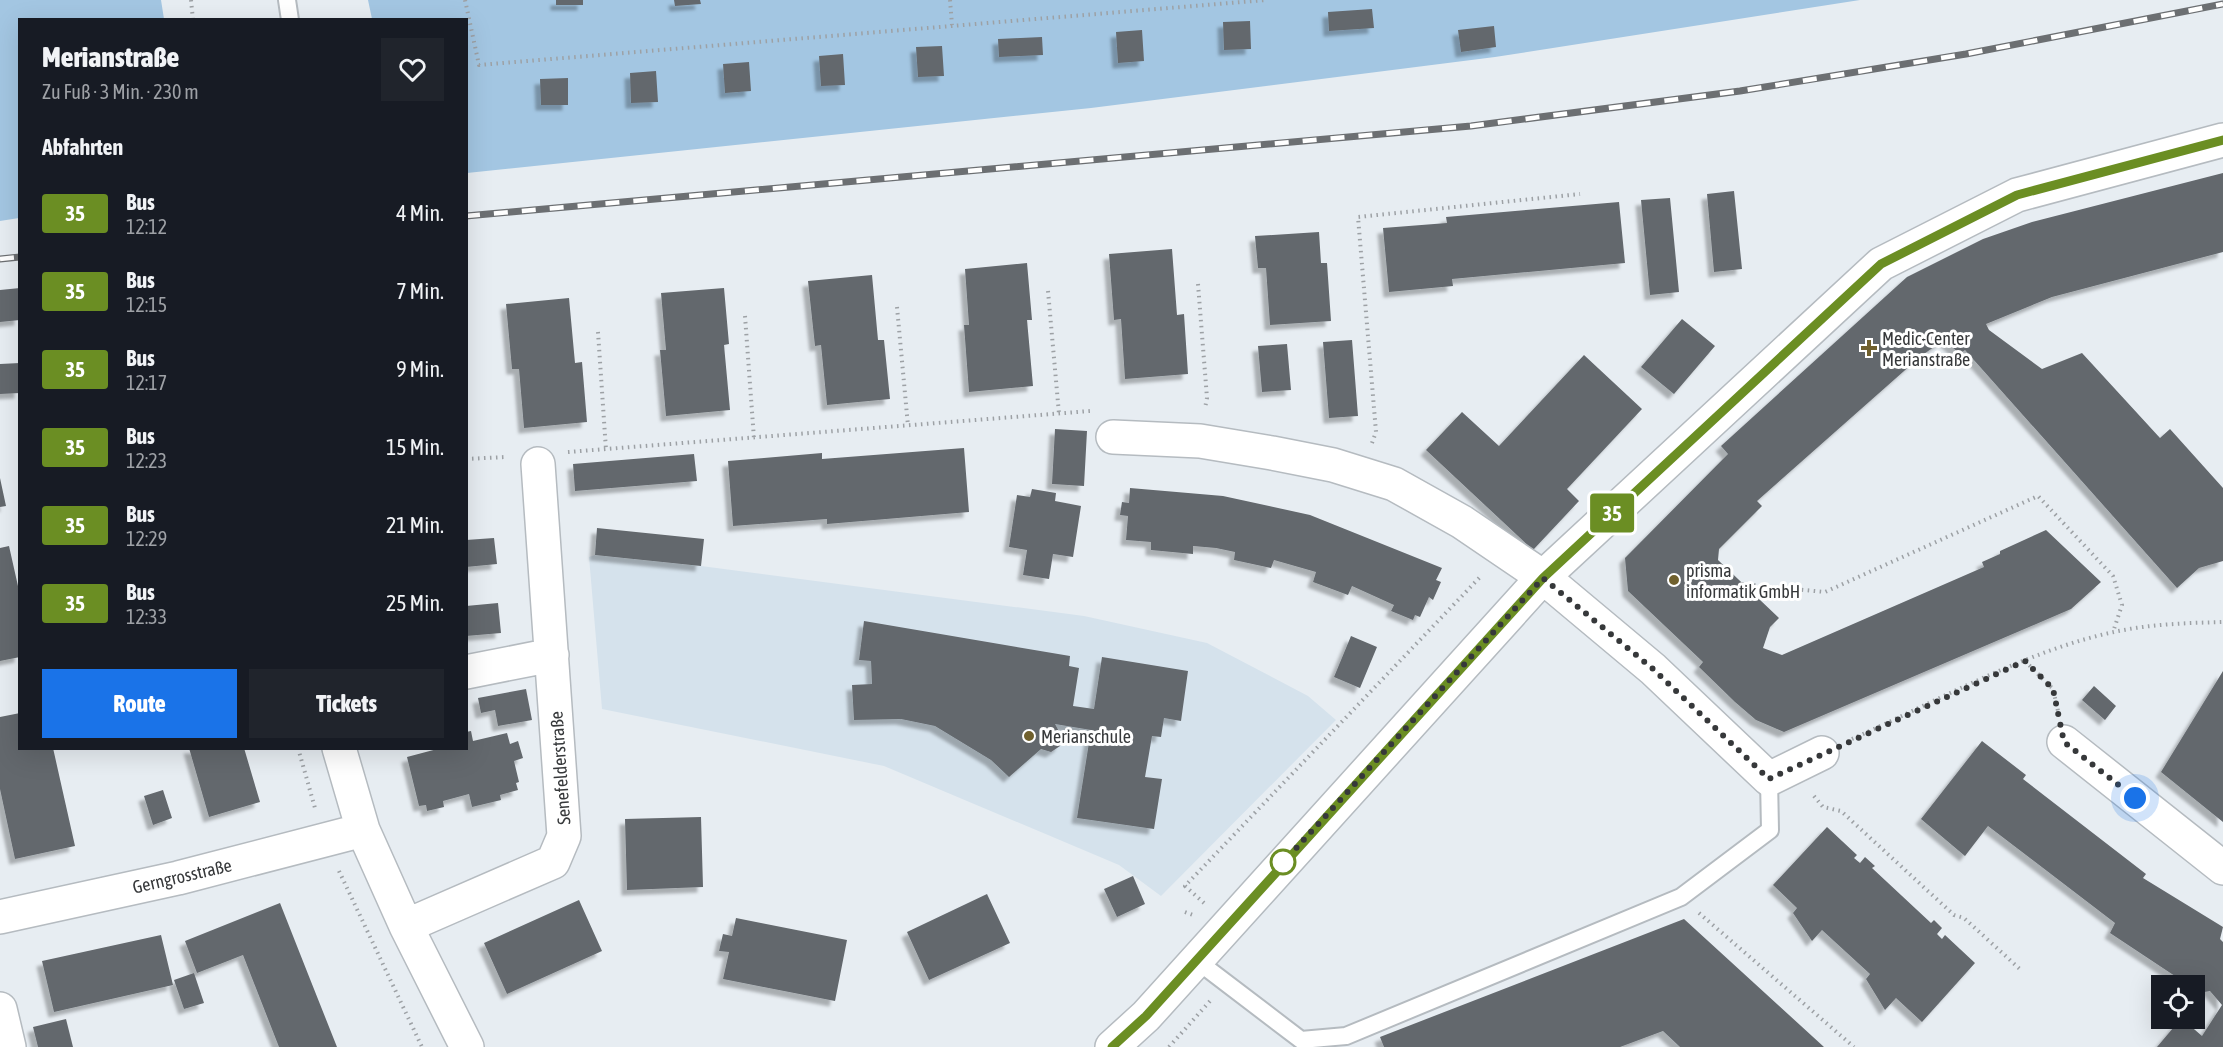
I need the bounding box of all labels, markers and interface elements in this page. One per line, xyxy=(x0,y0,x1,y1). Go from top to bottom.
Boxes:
button: heart xyxy=(381,38,444,101)
text: Merianstraße xyxy=(42,41,179,73)
text: Zu Fuß · 3 Min. · 230 m xyxy=(42,80,199,103)
text: Abfahrten xyxy=(42,134,123,160)
text: Bus xyxy=(126,189,155,215)
text: 4 Min. xyxy=(396,200,444,226)
text: 35 xyxy=(65,201,85,225)
text: 12:12 xyxy=(126,215,167,238)
text: Bus xyxy=(126,267,155,293)
text: 7 Min. xyxy=(396,278,444,304)
text: 35 xyxy=(65,279,85,303)
text: 12:15 xyxy=(126,293,167,316)
place label: Medic-Center Merianstraße xyxy=(1882,328,1970,370)
marker: Medic-Center Merianstraße xyxy=(1860,339,1878,357)
text: Bus xyxy=(126,345,155,371)
text: 9 Min. xyxy=(396,356,444,382)
text: 35 xyxy=(65,357,85,381)
text: 12:17 xyxy=(126,371,167,394)
text: Bus xyxy=(126,423,155,449)
text: 15 Min. xyxy=(386,434,444,460)
text: 35 xyxy=(65,435,85,459)
text: 12:23 xyxy=(126,449,167,472)
line badge: 35 xyxy=(1585,494,1639,532)
text: Bus xyxy=(126,501,155,527)
text: 35 xyxy=(1602,501,1622,525)
text: 21 Min. xyxy=(386,512,444,538)
text: 35 xyxy=(65,513,85,537)
text: 12:29 xyxy=(126,527,167,550)
place label: prisma informatik GmbH xyxy=(1686,560,1800,602)
marker: prisma informatik GmbH xyxy=(1667,573,1681,587)
text: Bus xyxy=(126,579,155,605)
text: 25 Min. xyxy=(386,590,444,616)
text: 35 xyxy=(65,591,85,615)
text: 12:33 xyxy=(126,605,167,628)
button: Route xyxy=(42,669,237,738)
button: Tickets xyxy=(249,669,444,738)
street label: Senefelderstraße xyxy=(546,710,574,826)
place label: Merianschule xyxy=(1041,726,1131,747)
marker: Merianschule xyxy=(1022,729,1036,743)
your location xyxy=(2120,783,2150,813)
unlabelled marker xyxy=(1270,849,1296,875)
street label: Gerngrosstraße xyxy=(130,854,234,898)
map controls xyxy=(2151,975,2205,1029)
button: locate xyxy=(2151,975,2205,1029)

